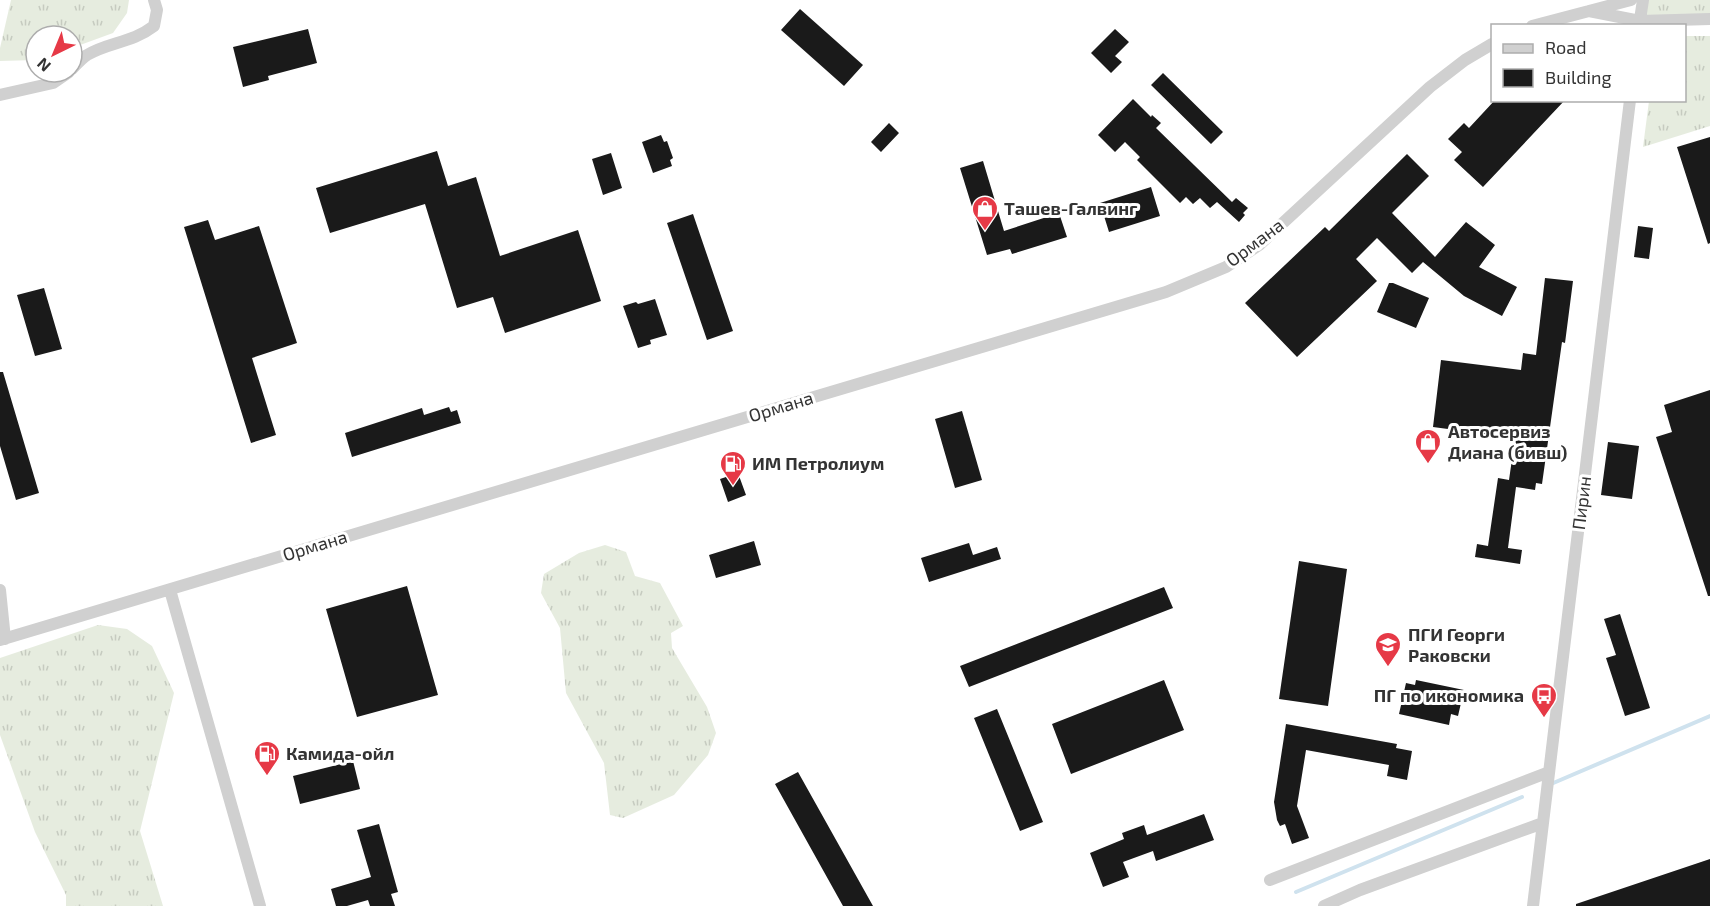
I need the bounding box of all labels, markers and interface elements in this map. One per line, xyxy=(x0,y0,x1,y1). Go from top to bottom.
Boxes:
north arrow xyxy=(24,24,84,84)
legend xyxy=(1491,24,1686,102)
text: Road xyxy=(1545,36,1586,58)
text: N xyxy=(33,54,54,76)
text: Building xyxy=(1545,66,1612,88)
shop icon: Ташев-Галвинг xyxy=(970,194,1000,232)
place label: Ташев-Галвинг xyxy=(1004,197,1138,219)
street label: Ормана xyxy=(1221,213,1288,271)
street label: Ормана xyxy=(746,386,816,426)
place label: Автосервиз Диана (бивш) xyxy=(1448,420,1567,463)
shop icon: Автосервиз Диана (бивш) xyxy=(1413,427,1443,465)
fuel station icon: ИМ Петролиум xyxy=(718,449,748,487)
place label: ИМ Петролиум xyxy=(752,452,884,474)
street label: Пирин xyxy=(1567,475,1595,531)
street label: Ормана xyxy=(280,525,350,565)
place label: ПГИ Георги Раковски xyxy=(1408,623,1505,666)
school or university icon: ПГИ Георги Раковски xyxy=(1373,630,1403,668)
bus stop icon: ПГ по икономика xyxy=(1529,681,1559,719)
place label: ПГ по икономика xyxy=(1374,684,1524,706)
fuel station icon: Камида-ойл xyxy=(252,739,282,777)
place label: Камида-ойл xyxy=(286,742,394,764)

